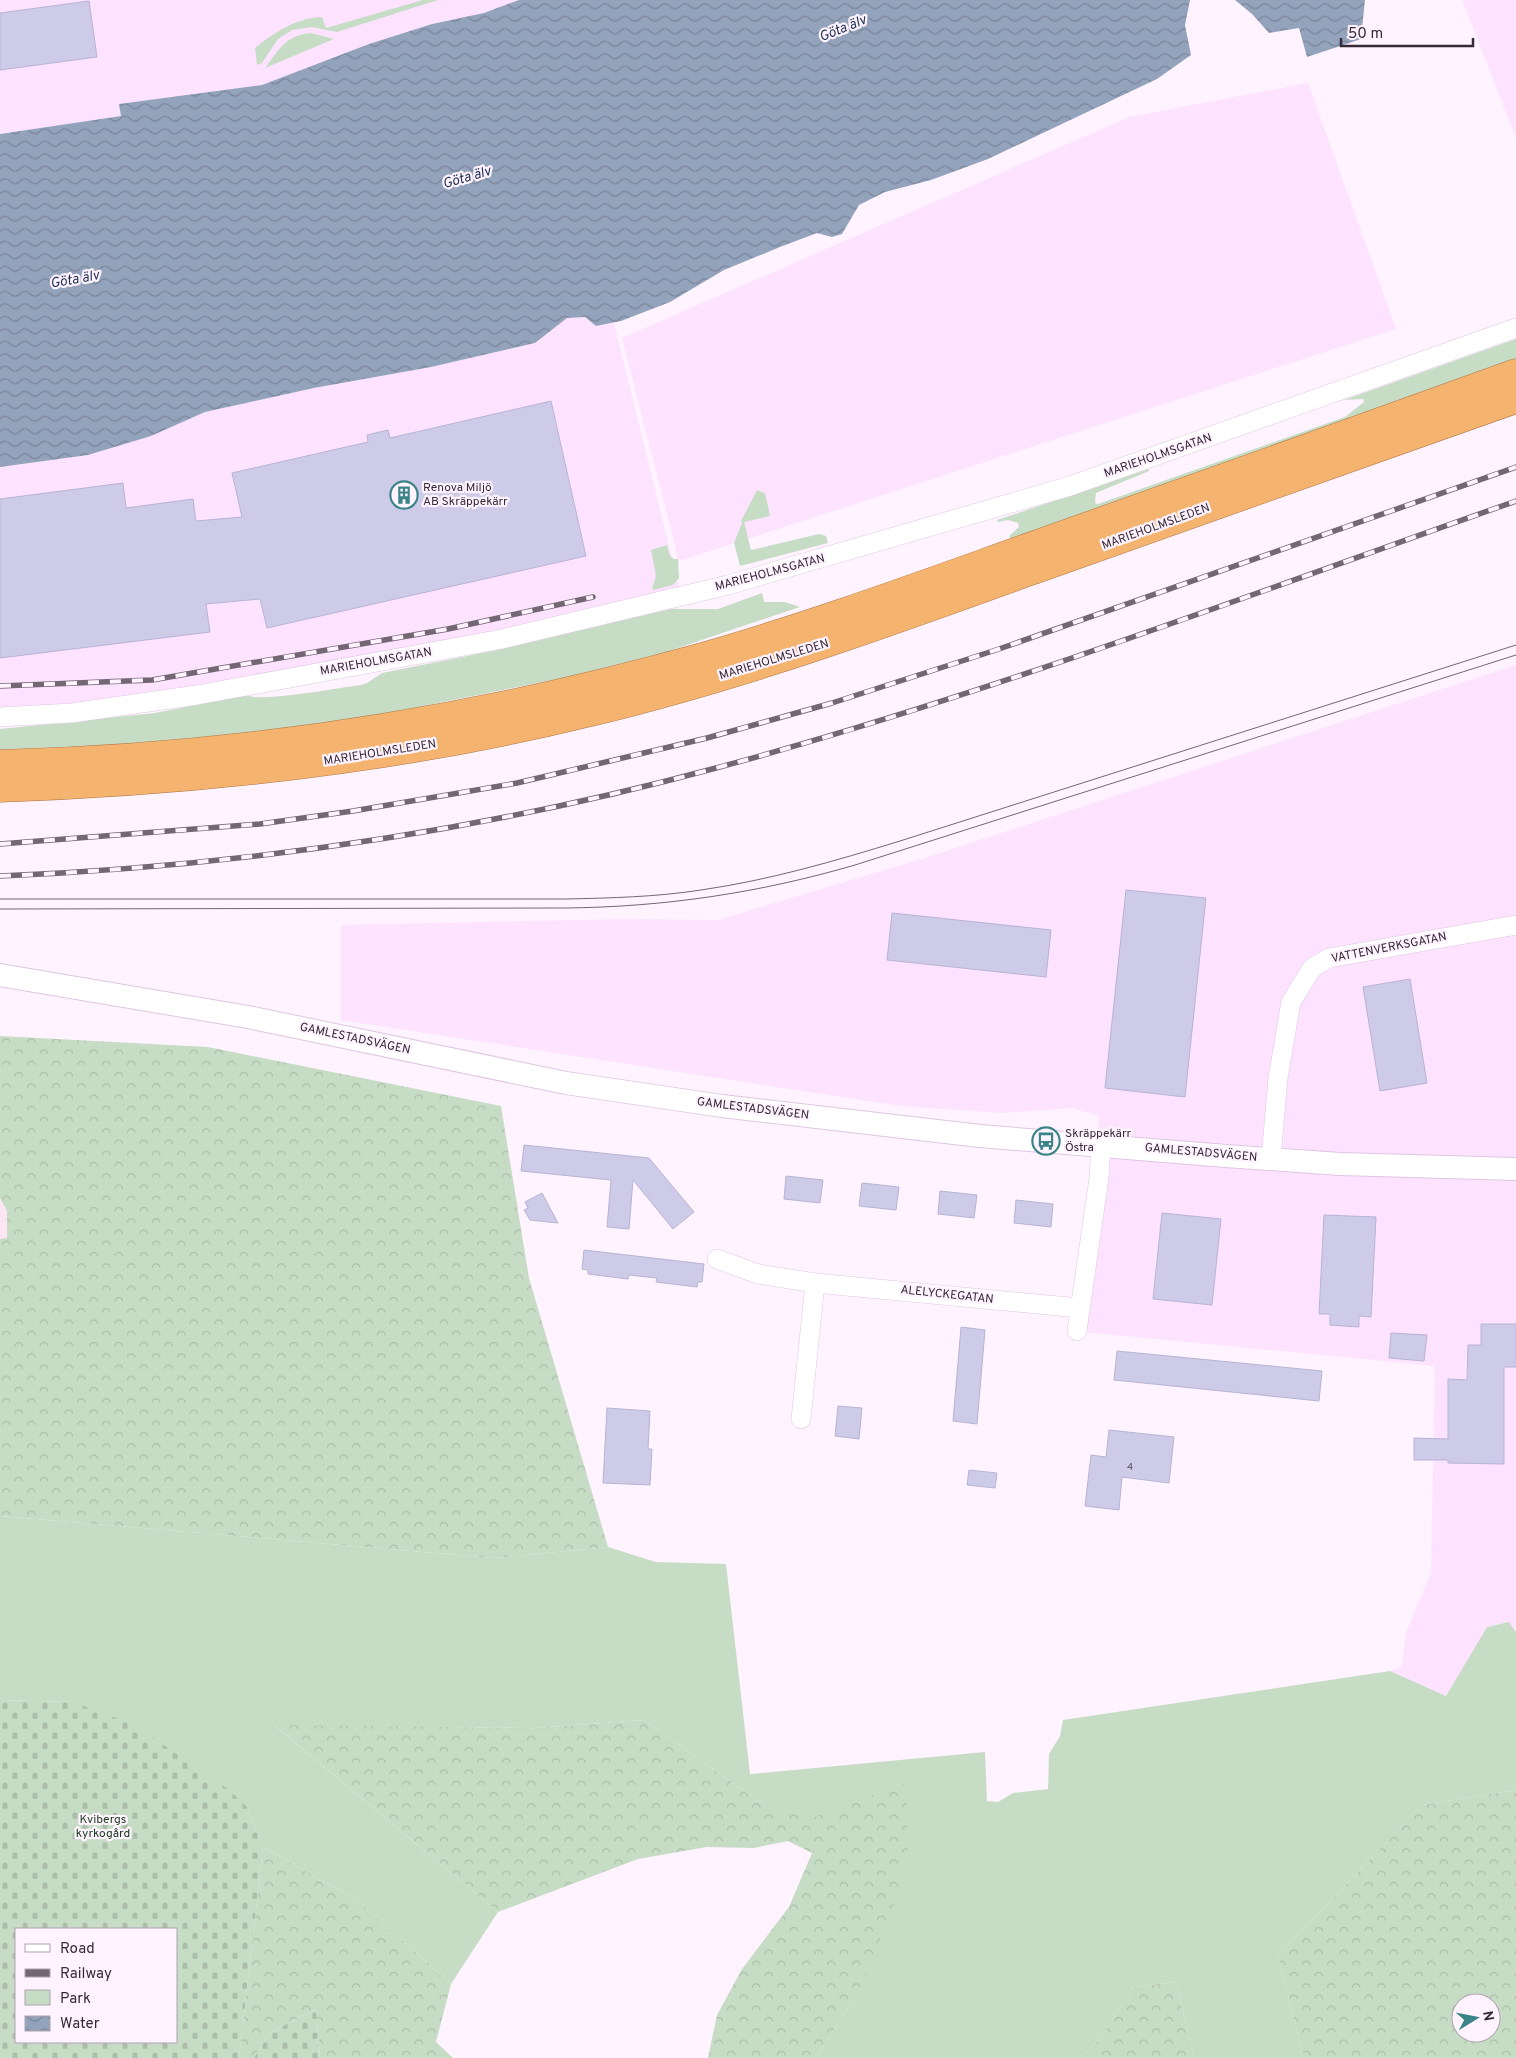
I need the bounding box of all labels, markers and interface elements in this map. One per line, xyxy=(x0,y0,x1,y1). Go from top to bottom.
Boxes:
water label: Göta älv xyxy=(817,11,870,46)
scale bar xyxy=(1341,15,1474,47)
text: 50 m xyxy=(1348,25,1383,44)
water label: Göta älv xyxy=(441,163,494,193)
water label: Göta älv xyxy=(49,267,102,293)
street label: MARIEHOLMSGATAN xyxy=(1102,430,1214,482)
building icon: Renova Miljö AB Skräppekärr xyxy=(389,480,419,510)
place label: Renova Miljö AB Skräppekärr xyxy=(423,480,508,510)
street label: MARIEHOLMSLEDEN xyxy=(1100,500,1212,554)
street label: MARIEHOLMSGATAN xyxy=(713,551,827,595)
street label: MARIEHOLMSLEDEN xyxy=(717,636,831,684)
street label: MARIEHOLMSGATAN xyxy=(319,644,433,680)
street label: MARIEHOLMSLEDEN xyxy=(322,736,438,770)
street label: VATTENVERKSGATAN xyxy=(1330,929,1448,967)
street label: GAMLESTADSVÄGEN xyxy=(298,1019,412,1059)
street label: GAMLESTADSVÄGEN xyxy=(696,1094,810,1124)
bus stop icon: Skräppekärr Östra xyxy=(1031,1126,1061,1156)
place label: Skräppekärr Östra xyxy=(1065,1126,1132,1156)
street label: GAMLESTADSVÄGEN xyxy=(1144,1140,1258,1166)
street label: ALELYCKEGATAN xyxy=(900,1282,994,1308)
house number: 4 xyxy=(1127,1461,1133,1474)
park label: Kvibergs kyrkogård xyxy=(76,1812,130,1842)
legend xyxy=(15,1928,178,2043)
text: Road xyxy=(60,1940,95,1959)
text: Railway xyxy=(60,1965,112,1984)
text: Park xyxy=(60,1990,91,2009)
north arrow xyxy=(1451,1993,1501,2043)
text: N xyxy=(1478,2010,1497,2022)
text: Water xyxy=(60,2015,100,2034)

